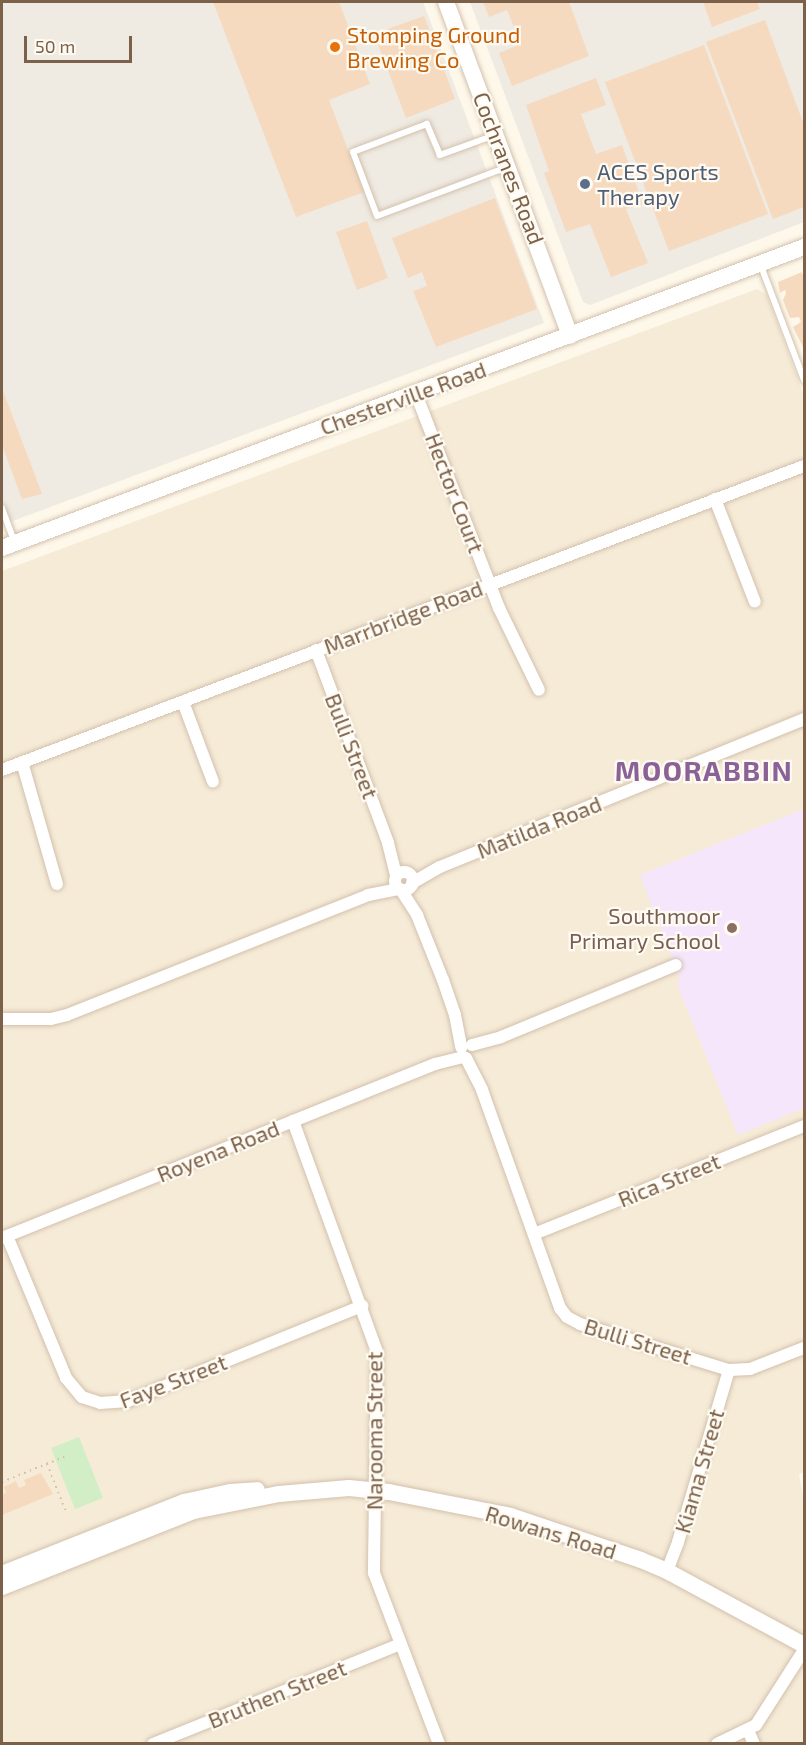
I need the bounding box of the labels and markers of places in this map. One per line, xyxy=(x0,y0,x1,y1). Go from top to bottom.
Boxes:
place label: Stomping Ground Brewing Co xyxy=(347,21,520,72)
marker: Stomping Ground Brewing Co xyxy=(328,40,342,54)
place label: ACES Sports Therapy xyxy=(597,158,719,210)
marker: ACES Sports Therapy xyxy=(578,177,592,191)
place label: Southmoor Primary School xyxy=(569,902,720,954)
marker: Southmoor Primary School xyxy=(725,921,739,935)

